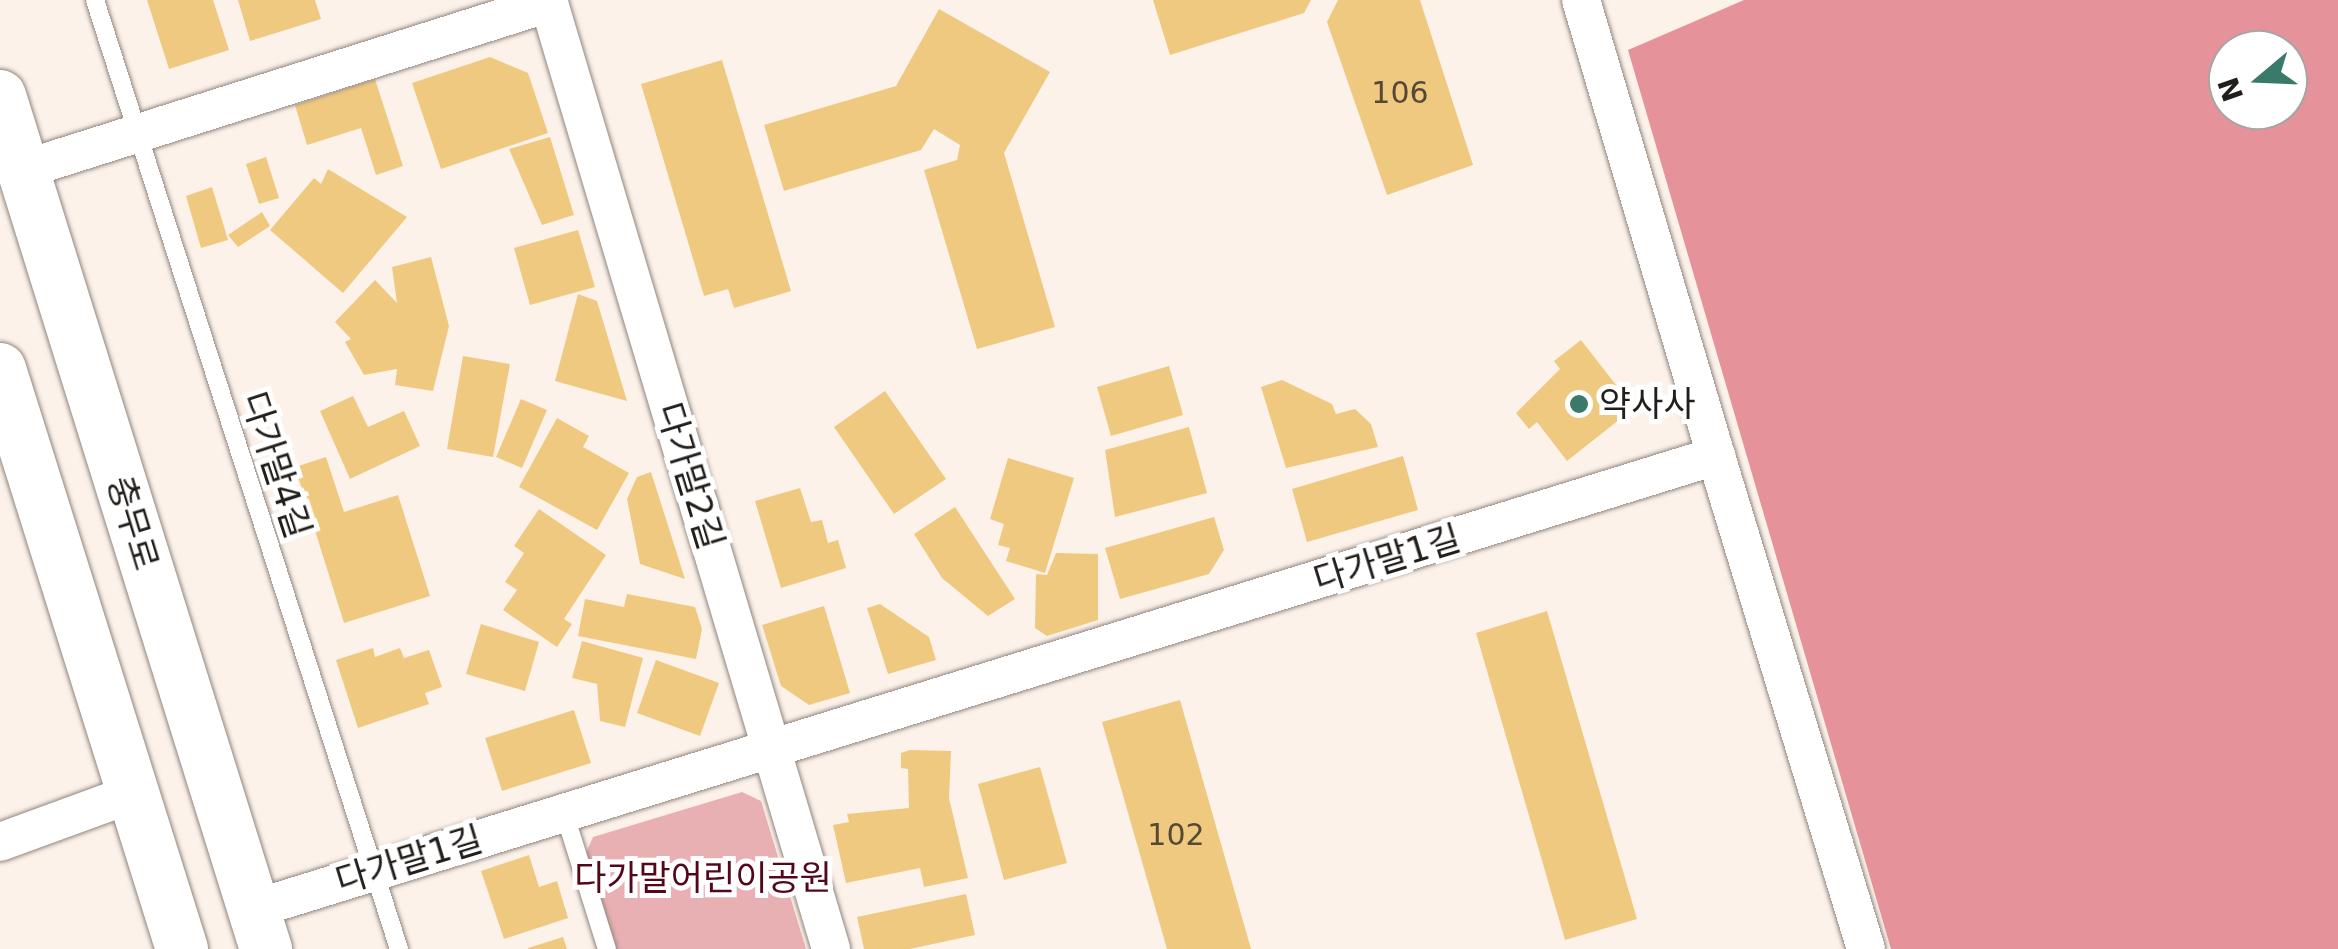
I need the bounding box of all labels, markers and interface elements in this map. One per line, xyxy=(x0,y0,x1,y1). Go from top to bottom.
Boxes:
north arrow xyxy=(2208,30,2308,130)
text: N xyxy=(2212,73,2250,106)
house number: 106 xyxy=(1371,75,1429,111)
place label: 약사사 xyxy=(1599,383,1696,425)
street label: 다가말4길 xyxy=(233,387,319,543)
marker: 약사사 xyxy=(1568,393,1590,415)
street label: 다가말2길 xyxy=(648,398,732,554)
street label: 충무로 xyxy=(99,471,167,575)
street label: 다가말1길 xyxy=(1309,517,1465,601)
house number: 102 xyxy=(1147,817,1205,853)
street label: 다가말1길 xyxy=(331,818,487,902)
park label: 다가말어린이공원 xyxy=(574,857,832,899)

